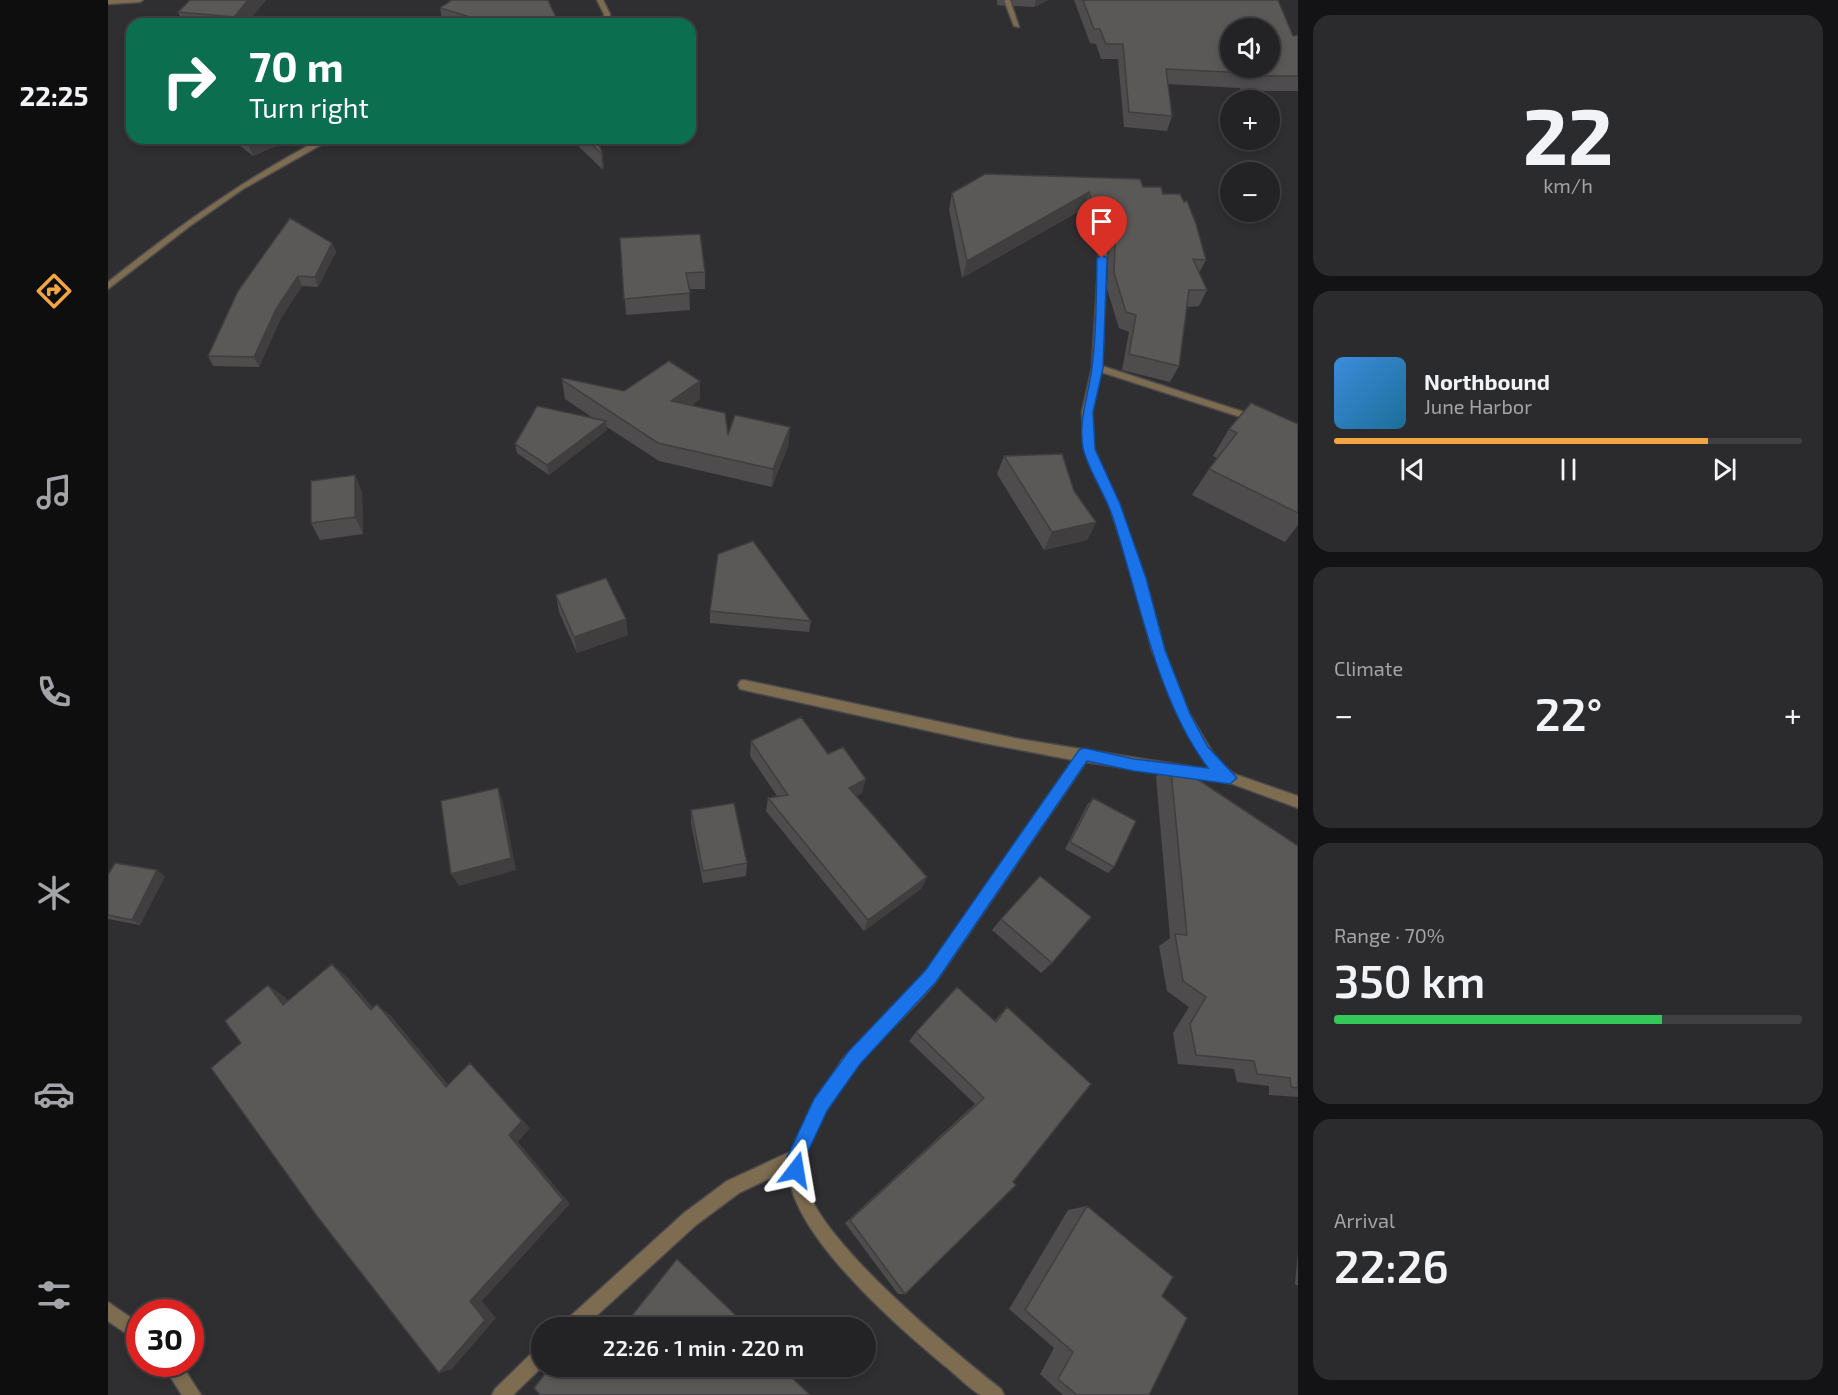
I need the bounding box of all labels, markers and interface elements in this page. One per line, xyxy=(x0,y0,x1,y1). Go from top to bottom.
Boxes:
map controls xyxy=(1220,18,1280,222)
button: sound xyxy=(1220,18,1280,78)
text: 70 m xyxy=(249,40,344,90)
icon: right xyxy=(150,42,228,120)
text: 22:25 xyxy=(20,79,88,111)
text: 22 xyxy=(1523,87,1613,181)
button: + xyxy=(1220,90,1280,150)
text: Turn right xyxy=(249,91,369,123)
button: − xyxy=(1220,162,1280,222)
text: km/h xyxy=(1543,173,1593,197)
pin xyxy=(1076,196,1127,258)
icon: arrive xyxy=(1085,205,1118,238)
icon: directions xyxy=(33,270,75,312)
text: Northbound xyxy=(1424,368,1550,394)
text: June Harbor xyxy=(1424,394,1532,418)
icon: previous xyxy=(1396,453,1429,486)
icon: pause xyxy=(1552,453,1585,486)
icon: next xyxy=(1708,453,1741,486)
icon: music xyxy=(33,471,75,513)
text: Climate xyxy=(1334,656,1403,680)
icon: phone xyxy=(33,671,75,713)
text: 22° xyxy=(1535,686,1602,740)
text: − xyxy=(1334,694,1353,734)
text: + xyxy=(1784,694,1802,734)
icon: climate xyxy=(33,872,75,914)
text: Range · 70% xyxy=(1334,923,1445,947)
text: 350 km xyxy=(1334,953,1485,1007)
icon: car xyxy=(33,1073,75,1115)
position arrow xyxy=(764,1138,828,1202)
text: Arrival xyxy=(1334,1208,1395,1232)
text: 22:26 xyxy=(1334,1238,1449,1292)
icon: filters xyxy=(33,1274,75,1316)
speed limit sign: 30 xyxy=(126,1299,204,1377)
text: 22:26 · 1 min · 220 m xyxy=(603,1334,804,1360)

